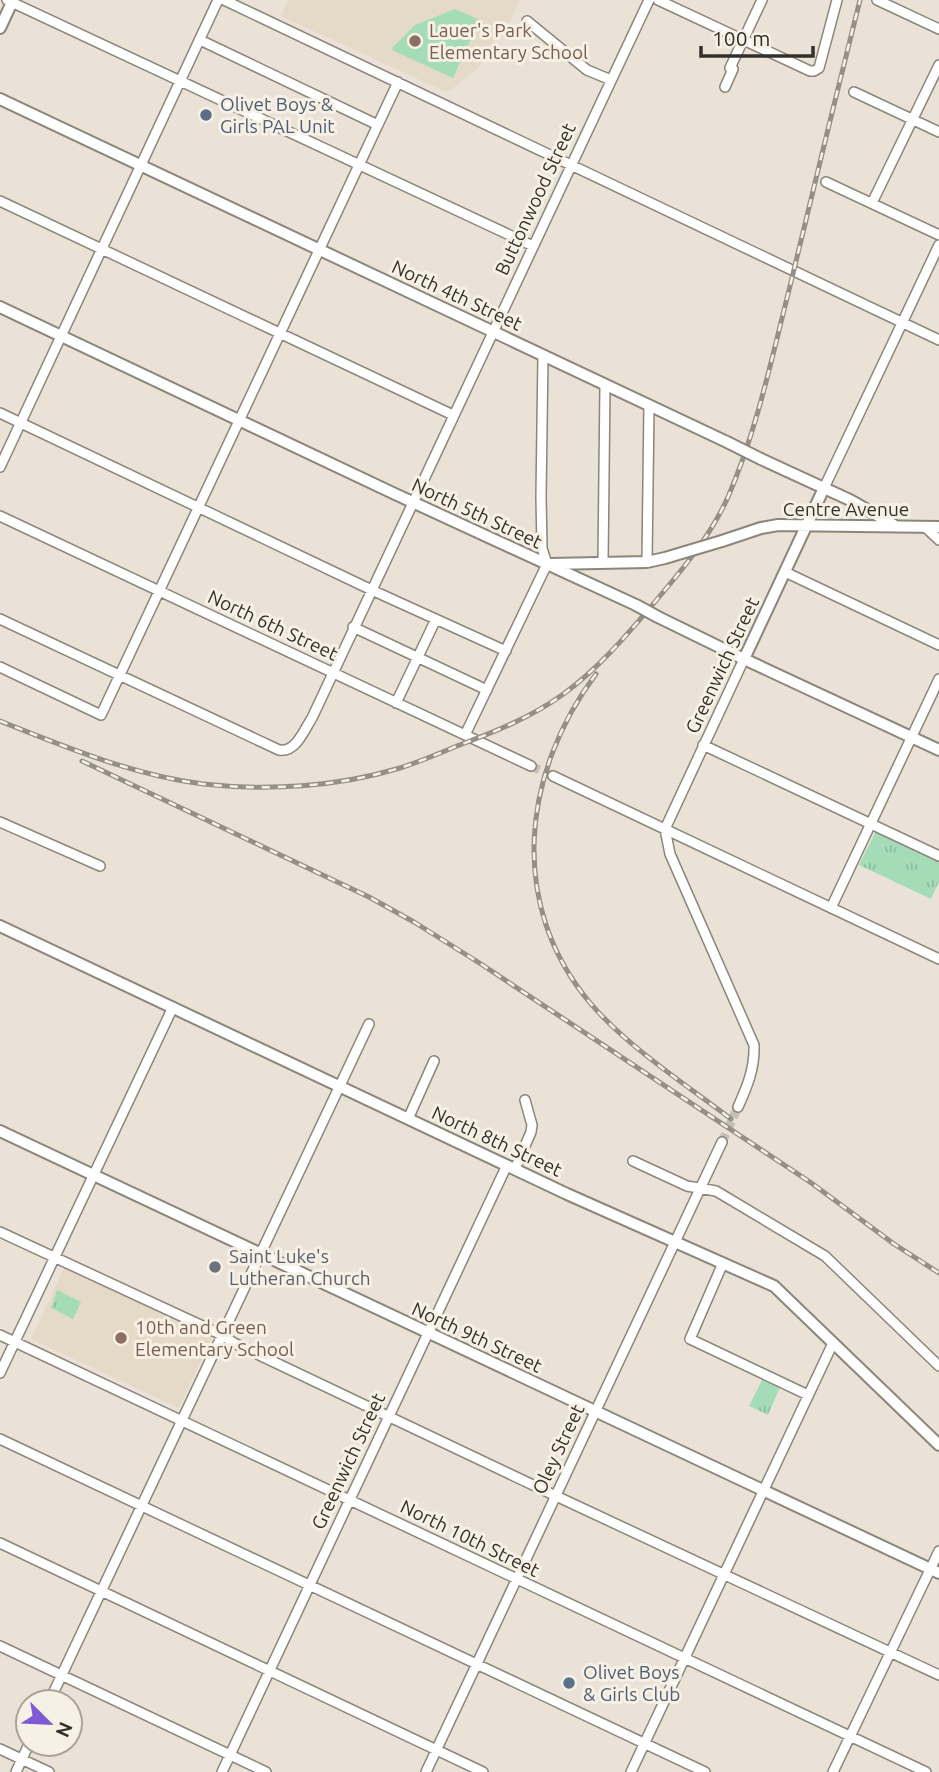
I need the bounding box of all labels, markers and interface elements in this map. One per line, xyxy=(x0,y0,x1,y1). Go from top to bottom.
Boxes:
scale bar xyxy=(701,14,813,58)
place label: Lauer's Park Elementary School xyxy=(429,19,588,63)
text: 100 m xyxy=(712,26,770,50)
marker: Lauer's Park Elementary School xyxy=(407,33,423,49)
place label: Olivet Boys & Girls PAL Unit xyxy=(220,93,335,137)
marker: Olivet Boys & Girls PAL Unit xyxy=(198,107,214,123)
street label: Buttonwood Street xyxy=(490,119,580,279)
street label: North 4th Street xyxy=(388,255,526,335)
street label: North 5th Street xyxy=(408,473,546,553)
street label: Centre Avenue xyxy=(783,498,909,520)
street label: North 6th Street xyxy=(204,585,342,665)
street label: Greenwich Street xyxy=(681,593,763,737)
street label: North 8th Street xyxy=(428,1101,566,1181)
place label: Saint Luke's Lutheran Church xyxy=(229,1245,371,1289)
marker: Saint Luke's Lutheran Church xyxy=(207,1259,223,1275)
street label: North 9th Street xyxy=(408,1297,546,1377)
place label: 10th and Green Elementary School xyxy=(135,1316,294,1360)
marker: 10th and Green Elementary School xyxy=(113,1330,129,1346)
street label: Greenwich Street xyxy=(307,1389,389,1533)
street label: Oley Street xyxy=(528,1400,589,1498)
street label: North 10th Street xyxy=(397,1495,543,1581)
place label: Olivet Boys & Girls Club xyxy=(583,1661,680,1705)
marker: Olivet Boys & Girls Club xyxy=(561,1675,577,1691)
north arrow xyxy=(14,1688,84,1758)
text: N xyxy=(52,1719,77,1741)

